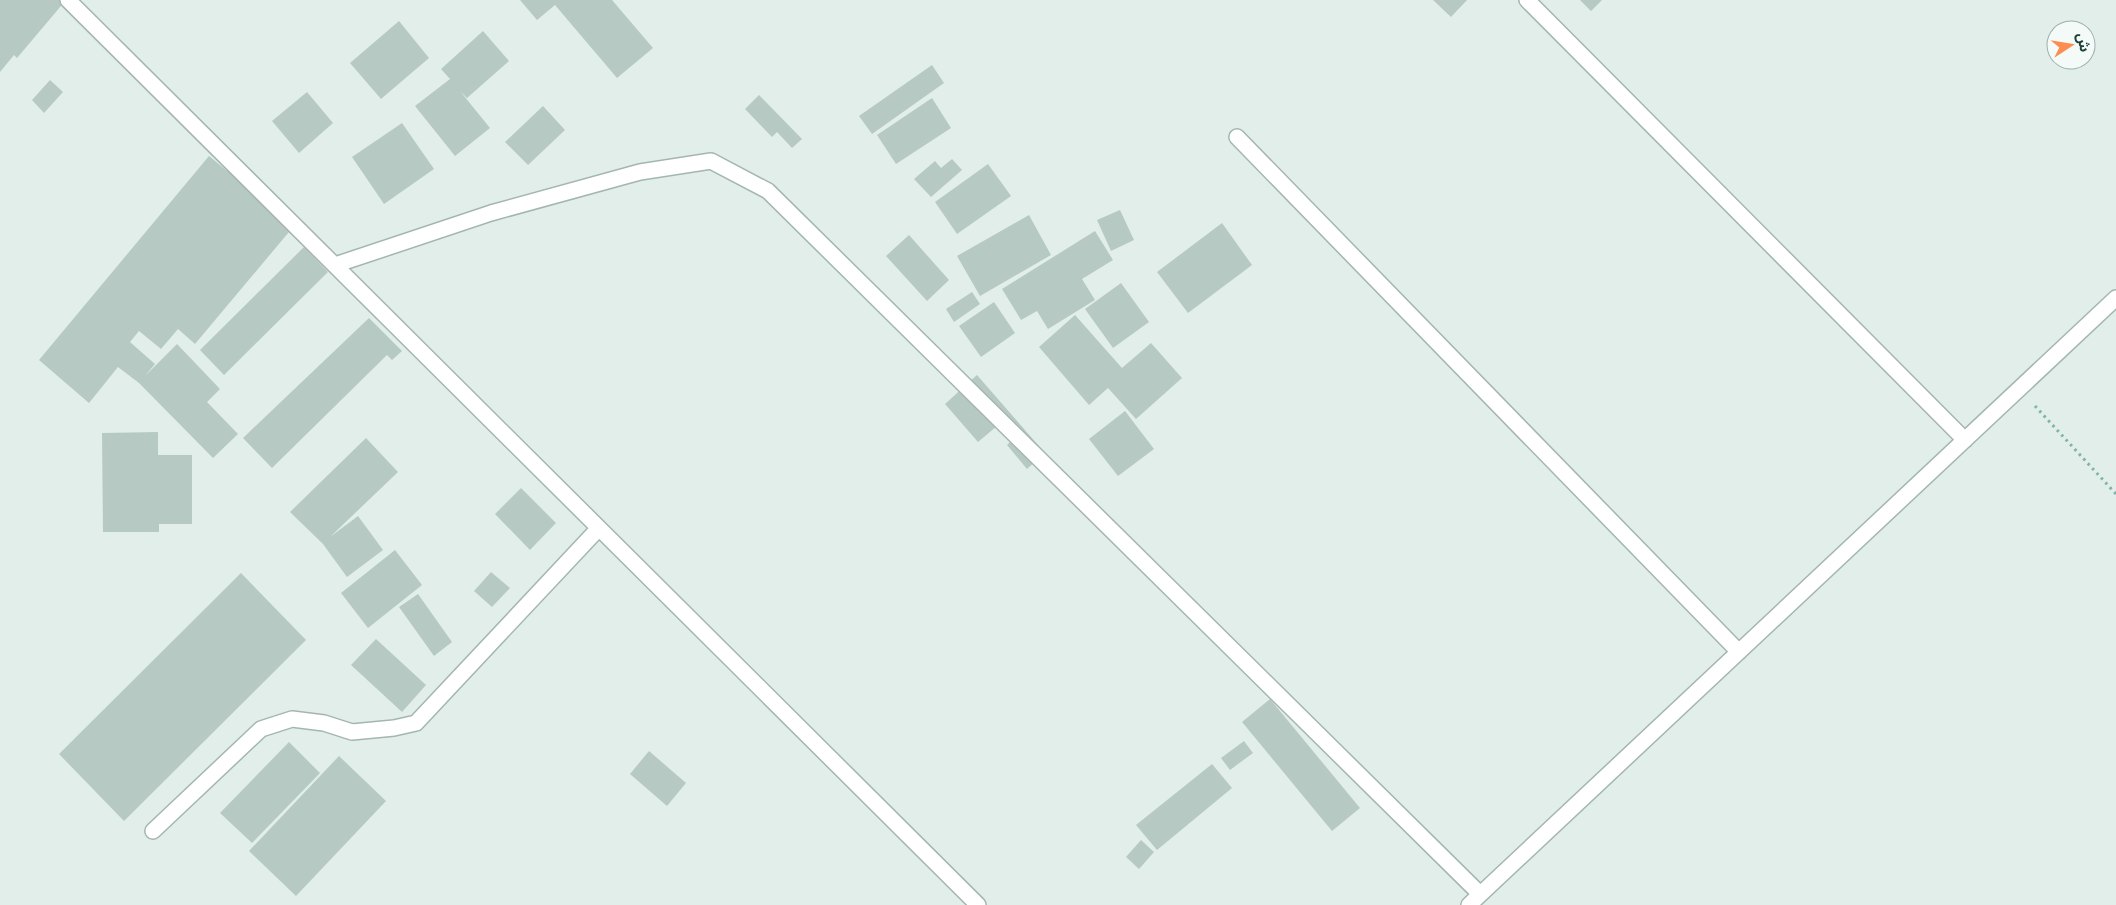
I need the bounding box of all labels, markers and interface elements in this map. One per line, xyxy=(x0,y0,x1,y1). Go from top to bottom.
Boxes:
north arrow xyxy=(2046,20,2096,70)
text: ش xyxy=(2073,31,2095,54)

